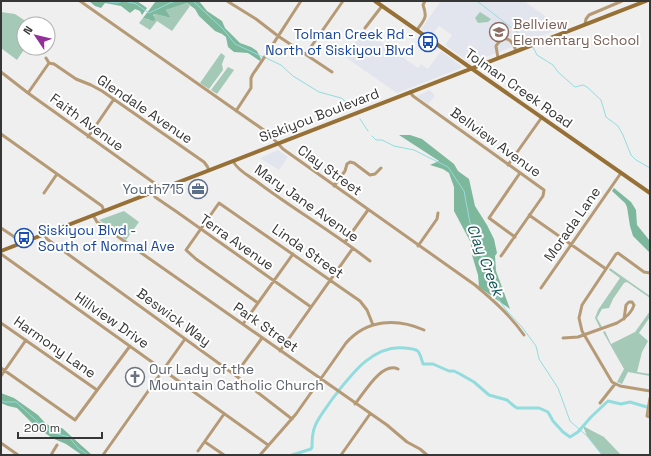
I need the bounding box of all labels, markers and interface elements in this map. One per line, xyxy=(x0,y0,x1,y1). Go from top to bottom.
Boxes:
place label: Bellview Elementary School xyxy=(513,15,639,49)
north arrow xyxy=(16,16,56,56)
school or university icon: Bellview Elementary School xyxy=(488,21,510,43)
text: N xyxy=(20,23,36,37)
place label: Tolman Creek Rd - North of Siskiyou Blvd xyxy=(265,25,414,59)
bus stop icon: Tolman Creek Rd - North of Siskiyou Blvd xyxy=(417,31,439,53)
street label: Tolman Creek Road xyxy=(462,44,576,132)
street label: Glendale Avenue xyxy=(94,70,196,148)
street label: Siskiyou Boulevard xyxy=(256,84,382,146)
street label: Faith Avenue xyxy=(47,89,127,155)
street label: Bellview Avenue xyxy=(447,103,545,181)
street label: Clay Street xyxy=(294,141,366,199)
street label: Mary Jane Avenue xyxy=(251,160,363,246)
office icon: Youth715 xyxy=(187,178,209,200)
place label: Youth715 xyxy=(122,180,184,198)
street label: Morada Lane xyxy=(540,183,604,265)
street label: Terra Avenue xyxy=(196,210,278,274)
street label: Linda Street xyxy=(269,220,347,282)
place label: Siskiyou Blvd - South of Normal Ave xyxy=(38,221,175,255)
water label: Clay Creek xyxy=(463,221,509,300)
bus stop icon: Siskiyou Blvd - South of Normal Ave xyxy=(13,227,35,249)
street label: Beswick Way xyxy=(133,284,215,350)
street label: Hillview Drive xyxy=(71,288,153,352)
street label: Park Street xyxy=(230,298,302,356)
street label: Harmony Lane xyxy=(10,312,100,382)
place label: Our Lady of the Mountain Catholic Church xyxy=(149,360,324,394)
church icon: Our Lady of the Mountain Catholic Church xyxy=(124,366,146,388)
scale bar xyxy=(18,414,102,440)
text: 200 m xyxy=(24,420,60,436)

